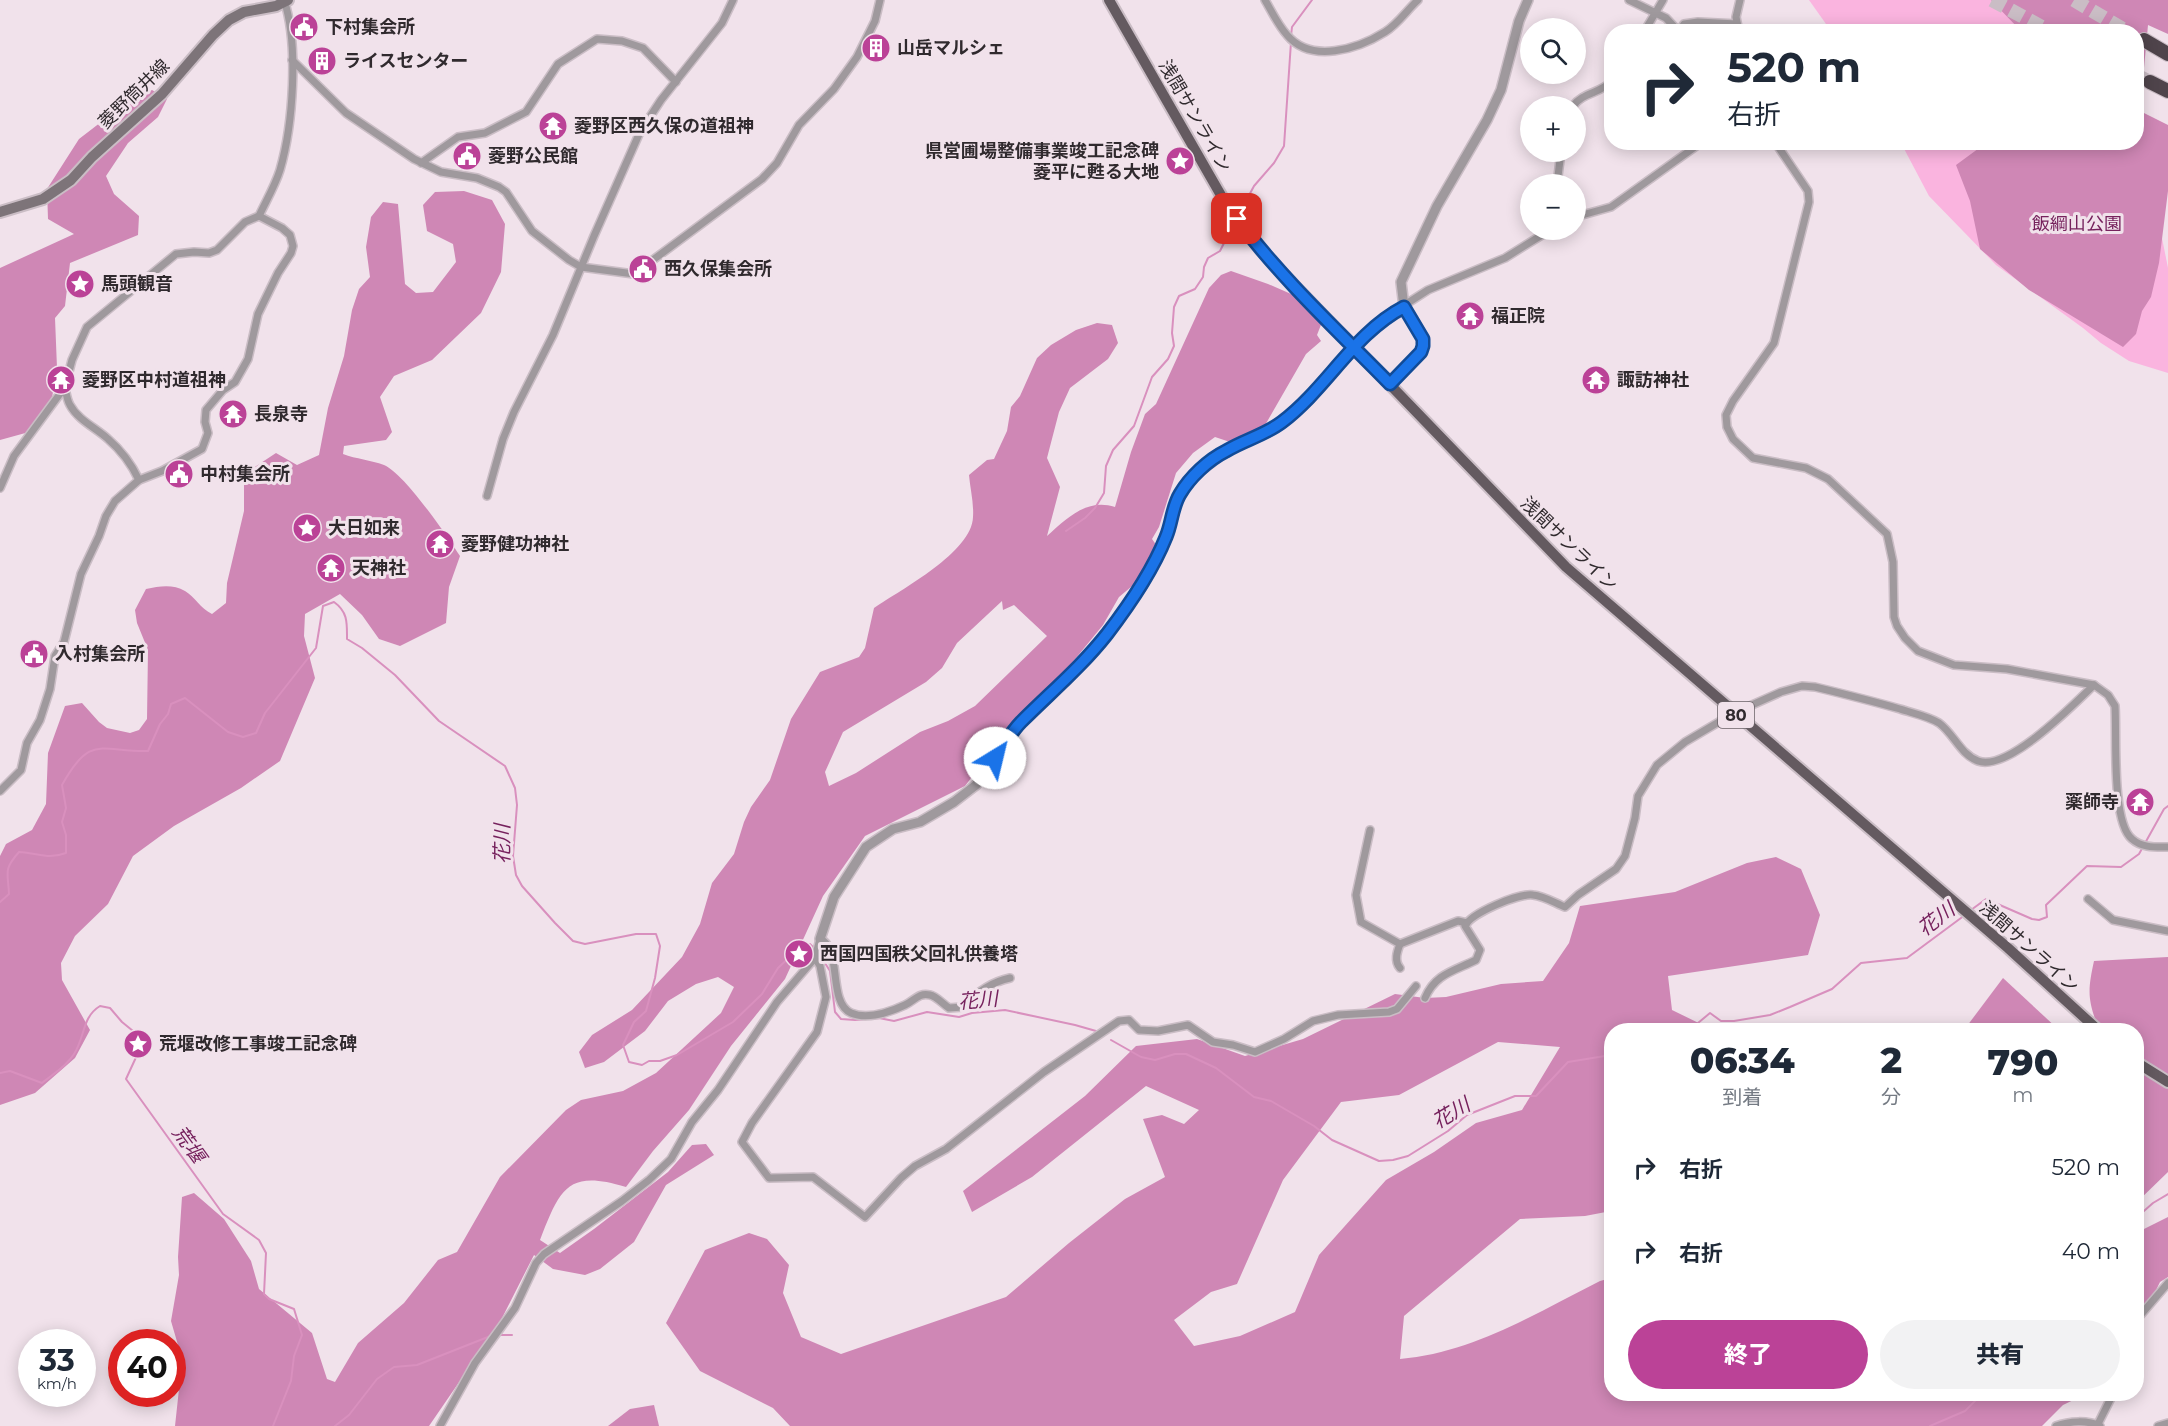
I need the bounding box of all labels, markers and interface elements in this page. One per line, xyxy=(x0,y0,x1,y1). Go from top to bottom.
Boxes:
public building icon: 下村集会所 xyxy=(288,11,320,43)
place label: 下村集会所 xyxy=(325,16,415,38)
map controls xyxy=(1520,18,1586,240)
button: search xyxy=(1520,18,1586,84)
building icon: 山岳マルシェ xyxy=(860,32,892,64)
place label: 山岳マルシェ xyxy=(897,37,1005,59)
text: 520 m xyxy=(1727,41,1861,93)
building icon: ライスセンター xyxy=(306,45,338,77)
icon: right xyxy=(1628,48,1706,126)
place label: ライスセンター xyxy=(343,50,468,72)
street label: 菱野筒井線 xyxy=(94,55,174,133)
street label: 浅間サンライン xyxy=(1154,56,1236,176)
button: + xyxy=(1520,96,1586,162)
text: 右折 xyxy=(1727,98,1781,131)
temple icon: 菱野区西久保の道祖神 xyxy=(537,110,569,142)
place label: 菱野区西久保の道祖神 xyxy=(574,115,754,137)
public building icon: 菱野公民館 xyxy=(451,140,483,172)
place label: 県営圃場整備事業竣工記念碑 菱平に甦る大地 xyxy=(925,140,1159,183)
place label: 菱野公民館 xyxy=(488,145,578,167)
place icon: 県営圃場整備事業竣工記念碑 菱平に甦る大地 xyxy=(1164,145,1196,177)
button: − xyxy=(1520,174,1586,240)
pin xyxy=(1211,193,1262,244)
icon: arrive xyxy=(1220,202,1253,235)
park label: 飯綱山公園 xyxy=(2032,213,2122,235)
public building icon: 西久保集会所 xyxy=(627,253,659,285)
place label: 西久保集会所 xyxy=(664,258,772,280)
place icon: 馬頭観音 xyxy=(64,268,96,300)
place label: 馬頭観音 xyxy=(101,273,173,295)
temple icon: 福正院 xyxy=(1454,300,1486,332)
place label: 福正院 xyxy=(1491,305,1545,327)
temple icon: 菱野区中村道祖神 xyxy=(45,364,77,396)
temple icon: 諏訪神社 xyxy=(1580,364,1612,396)
place label: 菱野区中村道祖神 xyxy=(82,369,226,391)
place label: 諏訪神社 xyxy=(1617,369,1689,391)
temple icon: 長泉寺 xyxy=(217,398,249,430)
place label: 長泉寺 xyxy=(254,403,308,425)
public building icon: 中村集会所 xyxy=(163,458,195,490)
place label: 中村集会所 xyxy=(200,463,290,485)
street label: 浅間サンライン xyxy=(1516,492,1622,596)
place icon: 大日如来 xyxy=(291,512,323,544)
place label: 大日如来 xyxy=(328,517,400,539)
temple icon: 菱野健功神社 xyxy=(424,528,456,560)
place label: 菱野健功神社 xyxy=(461,533,569,555)
temple icon: 天神社 xyxy=(315,552,347,584)
place label: 天神社 xyxy=(352,557,406,579)
public building icon: 入村集会所 xyxy=(18,638,50,670)
place label: 入村集会所 xyxy=(55,643,145,665)
road number: 80 xyxy=(1718,702,1754,728)
position arrow xyxy=(963,726,1027,790)
temple icon: 薬師寺 xyxy=(2124,786,2156,818)
place label: 薬師寺 xyxy=(2065,791,2119,813)
water label: 花川 xyxy=(490,822,514,864)
water label: 花川 xyxy=(1913,896,1961,941)
street label: 浅間サンライン xyxy=(1975,897,2083,997)
place icon: 西国四国秩父回礼供養塔 xyxy=(783,938,815,970)
place label: 西国四国秩父回礼供養塔 xyxy=(820,943,1018,965)
water label: 花川 xyxy=(957,986,1001,1014)
place icon: 荒堰改修工事竣工記念碑 xyxy=(122,1028,154,1060)
place label: 荒堰改修工事竣工記念碑 xyxy=(159,1033,357,1055)
text: 06:34 xyxy=(1690,1038,1795,1082)
text: 2 xyxy=(1880,1038,1902,1082)
text: 790 xyxy=(1988,1040,2058,1084)
text: m xyxy=(2012,1083,2034,1107)
text: 到着 xyxy=(1722,1085,1762,1109)
text: 分 xyxy=(1881,1085,1901,1109)
water label: 花川 xyxy=(1428,1091,1476,1134)
water label: 荒堰 xyxy=(168,1121,213,1170)
icon: right xyxy=(1628,1151,1661,1184)
text: 520 m xyxy=(2052,1154,2120,1181)
text: 右折 xyxy=(1679,1156,1723,1183)
icon: right xyxy=(1628,1235,1661,1268)
text: 40 m xyxy=(2062,1238,2120,1265)
text: 右折 xyxy=(1679,1240,1723,1267)
button: 終了 xyxy=(1628,1320,1868,1389)
button: 共有 xyxy=(1880,1320,2120,1389)
speed limit sign: 40 xyxy=(108,1329,186,1407)
text: 33 xyxy=(39,1342,75,1379)
text: km/h xyxy=(37,1374,77,1393)

